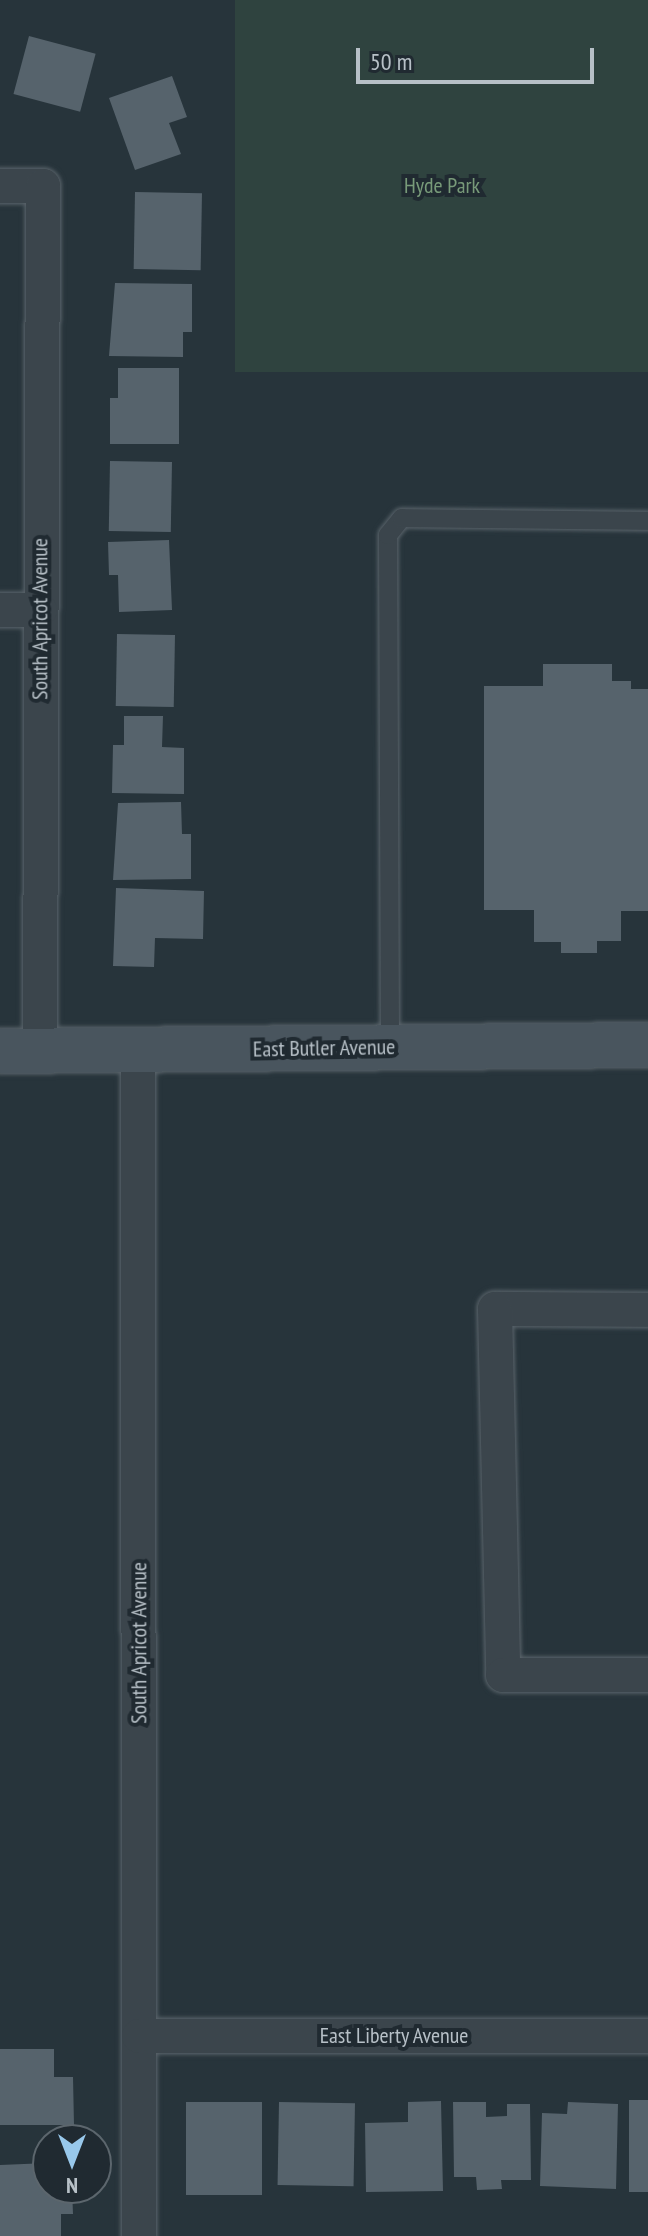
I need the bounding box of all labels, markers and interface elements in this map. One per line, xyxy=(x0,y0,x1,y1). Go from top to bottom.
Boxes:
scale bar xyxy=(360,32,598,82)
text: 50 m xyxy=(370,46,412,77)
park label: Hyde Park xyxy=(404,173,480,199)
street label: South Apricot Avenue xyxy=(27,538,53,700)
street label: East Butler Avenue xyxy=(252,1034,396,1062)
street label: South Apricot Avenue xyxy=(126,1562,152,1724)
street label: East Liberty Avenue xyxy=(319,2023,469,2049)
north arrow xyxy=(32,2124,112,2204)
text: N xyxy=(66,2172,78,2200)

